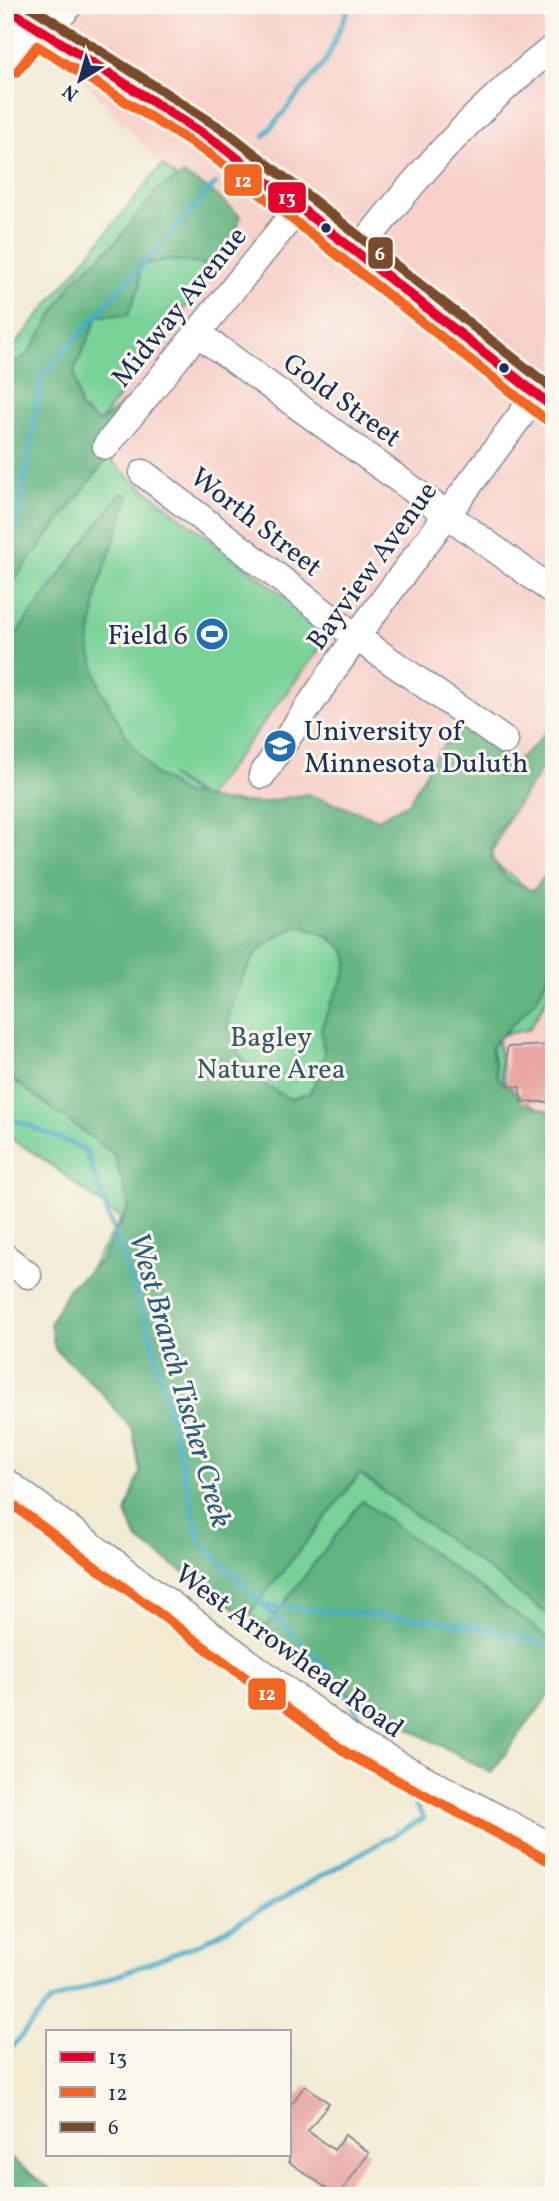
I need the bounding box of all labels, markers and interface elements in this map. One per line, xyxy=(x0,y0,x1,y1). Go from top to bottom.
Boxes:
north arrow xyxy=(46,46,116,116)
text: N xyxy=(57,77,84,107)
line badge: 12 xyxy=(223,163,263,197)
text: 12 xyxy=(234,169,252,195)
line badge: 13 xyxy=(267,181,307,214)
text: 13 xyxy=(278,186,296,212)
street label: Midway Avenue xyxy=(103,219,257,396)
unlabelled marker xyxy=(319,221,333,235)
line badge: 6 xyxy=(367,236,394,270)
text: 6 xyxy=(375,242,385,268)
street label: Gold Street xyxy=(274,345,409,457)
unlabelled marker xyxy=(497,361,511,375)
street label: Worth Street xyxy=(181,459,330,587)
street label: Bayview Avenue xyxy=(298,474,448,659)
sports icon: Field 6 xyxy=(193,615,231,653)
place label: Field 6 xyxy=(107,617,188,656)
place label: University of Minnesota Duluth xyxy=(304,713,528,784)
school or university icon: University of Minnesota Duluth xyxy=(261,727,299,765)
park label: Bagley Nature Area xyxy=(196,1019,346,1090)
water label: West Branch Tischer Creek xyxy=(117,1228,241,1533)
street label: West Arrowhead Road xyxy=(166,1556,411,1748)
line badge: 12 xyxy=(247,1677,287,1711)
text: 12 xyxy=(258,1682,276,1708)
legend xyxy=(46,2030,290,2156)
text: 13 xyxy=(108,2044,127,2073)
text: 12 xyxy=(108,2080,127,2109)
text: 6 xyxy=(108,2114,119,2143)

